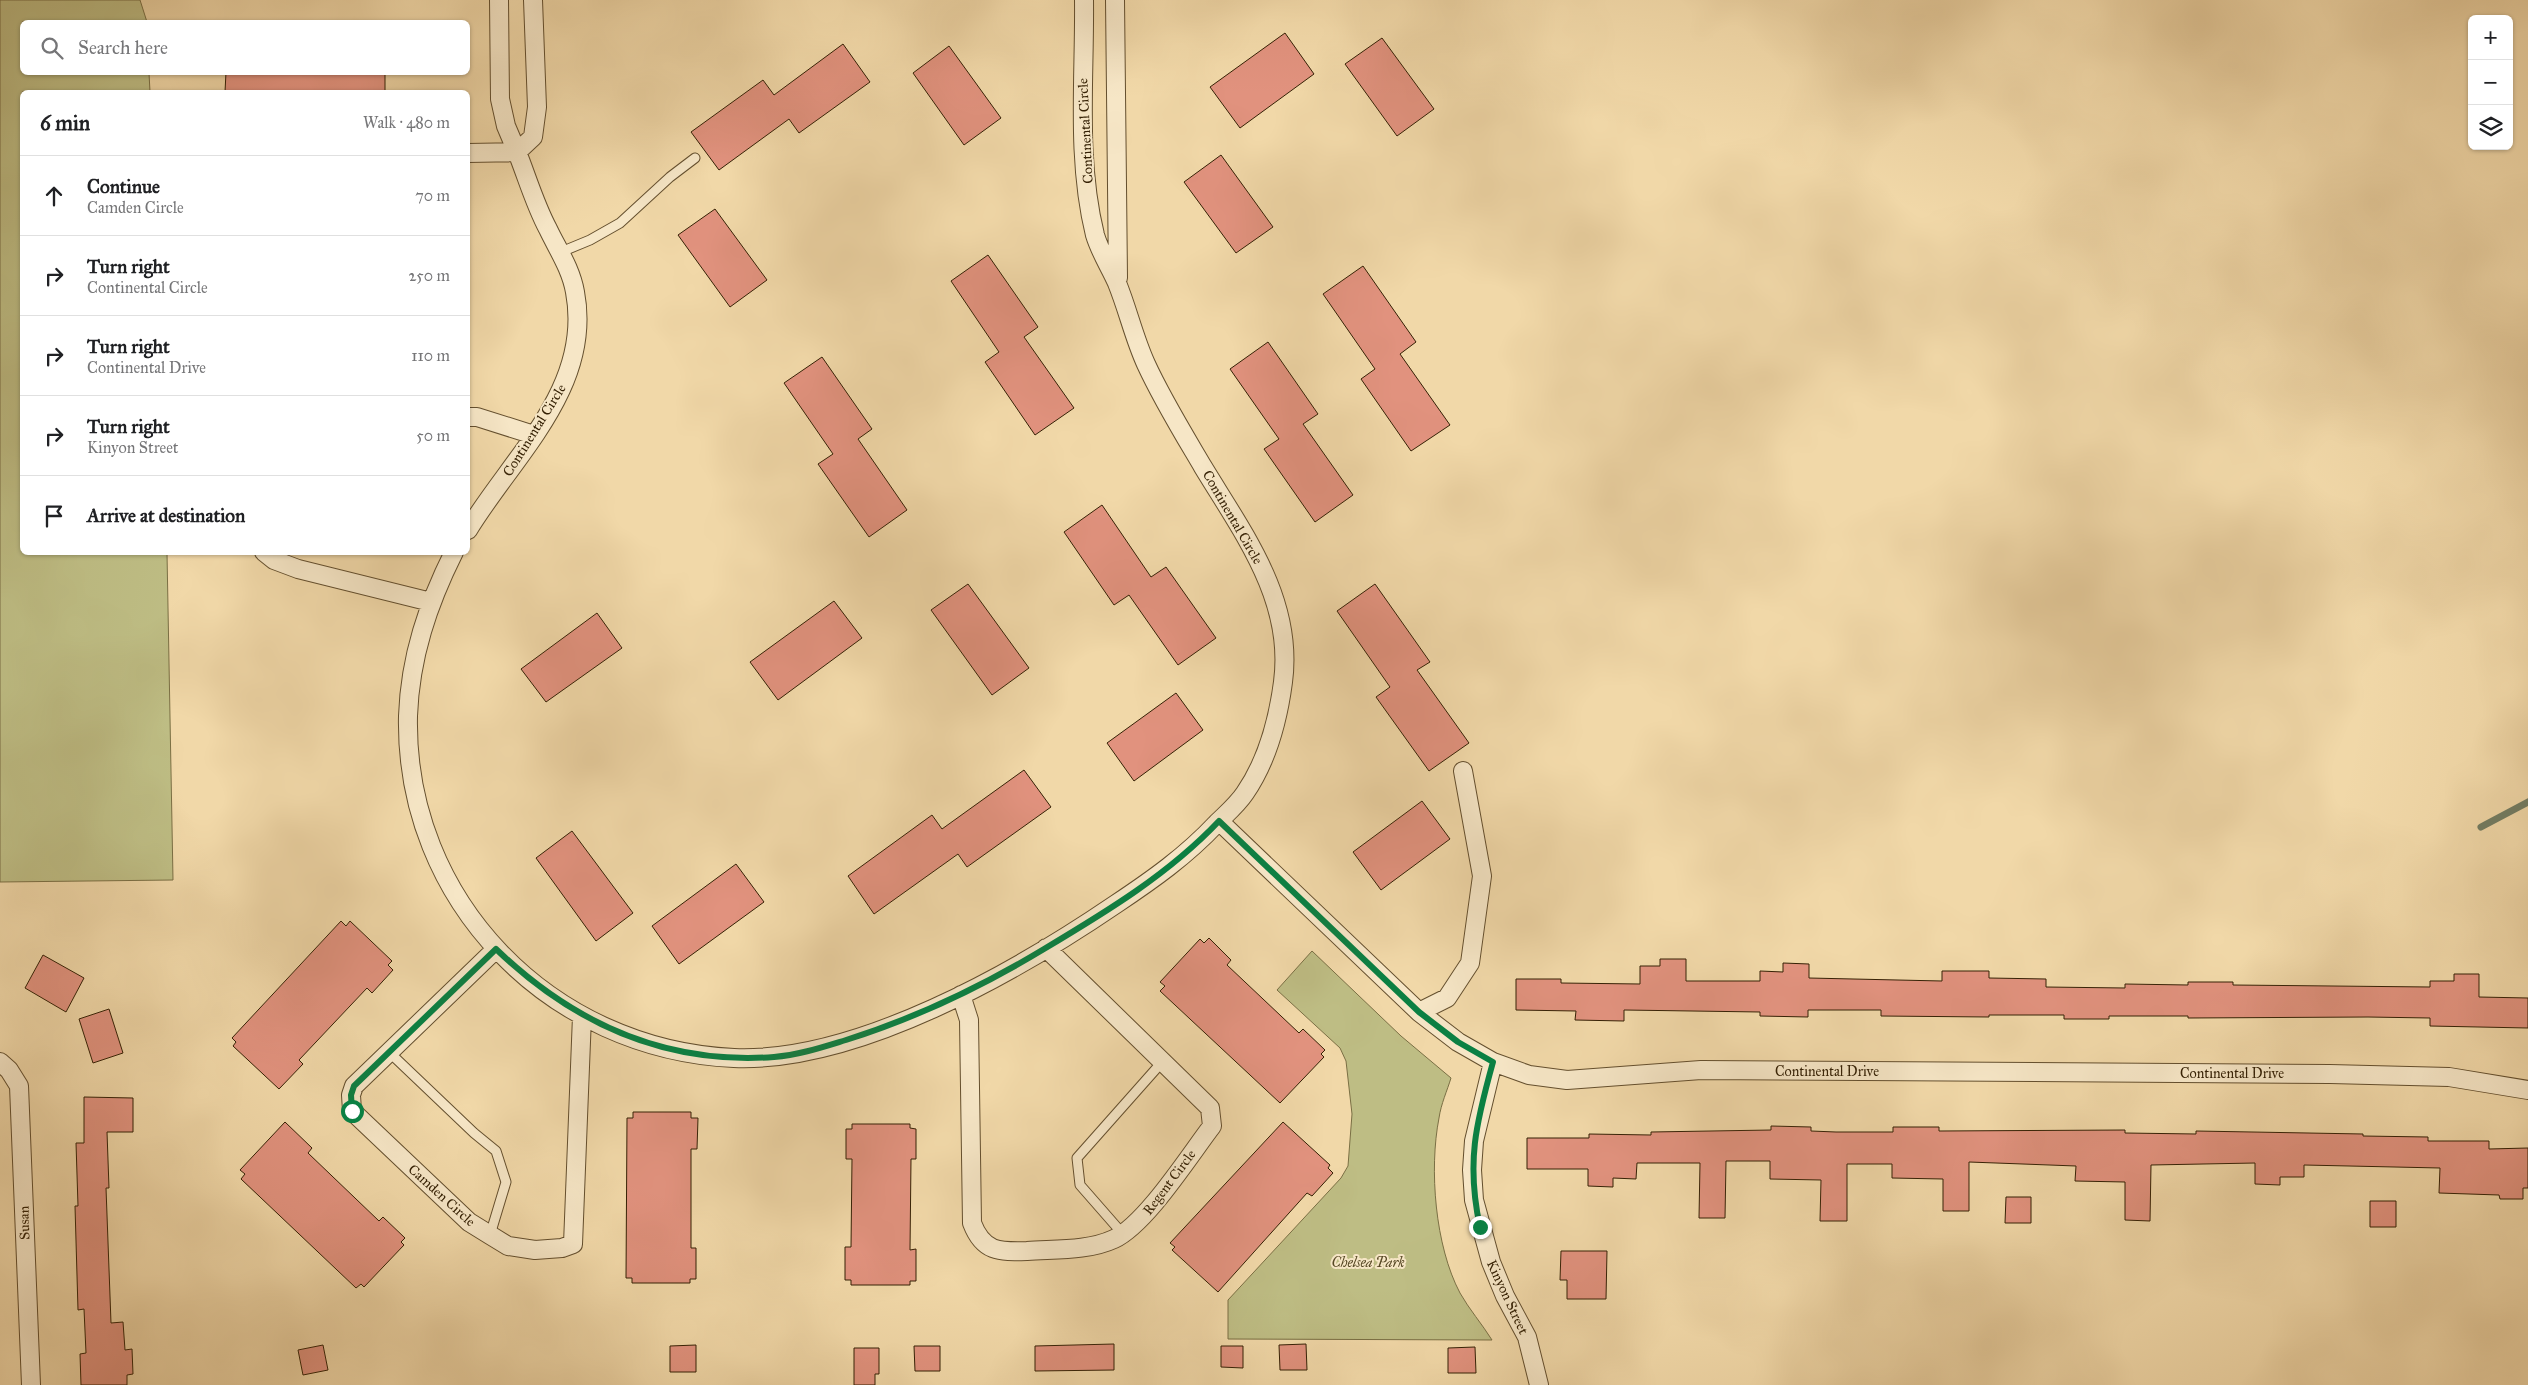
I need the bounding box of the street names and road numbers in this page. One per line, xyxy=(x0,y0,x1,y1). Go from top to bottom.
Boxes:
street label: Continental Circle xyxy=(1074,78,1097,184)
street label: Continental Circle xyxy=(499,381,570,480)
street label: Continental Circle xyxy=(1199,467,1266,567)
street label: Continental Drive xyxy=(1775,1063,1879,1080)
street label: Continental Drive xyxy=(2180,1065,2284,1082)
street label: Regent Circle xyxy=(1139,1146,1200,1218)
street label: Camden Circle xyxy=(405,1161,479,1230)
street label: Susan xyxy=(15,1205,34,1240)
street label: Kinyon Street xyxy=(1483,1257,1532,1337)

